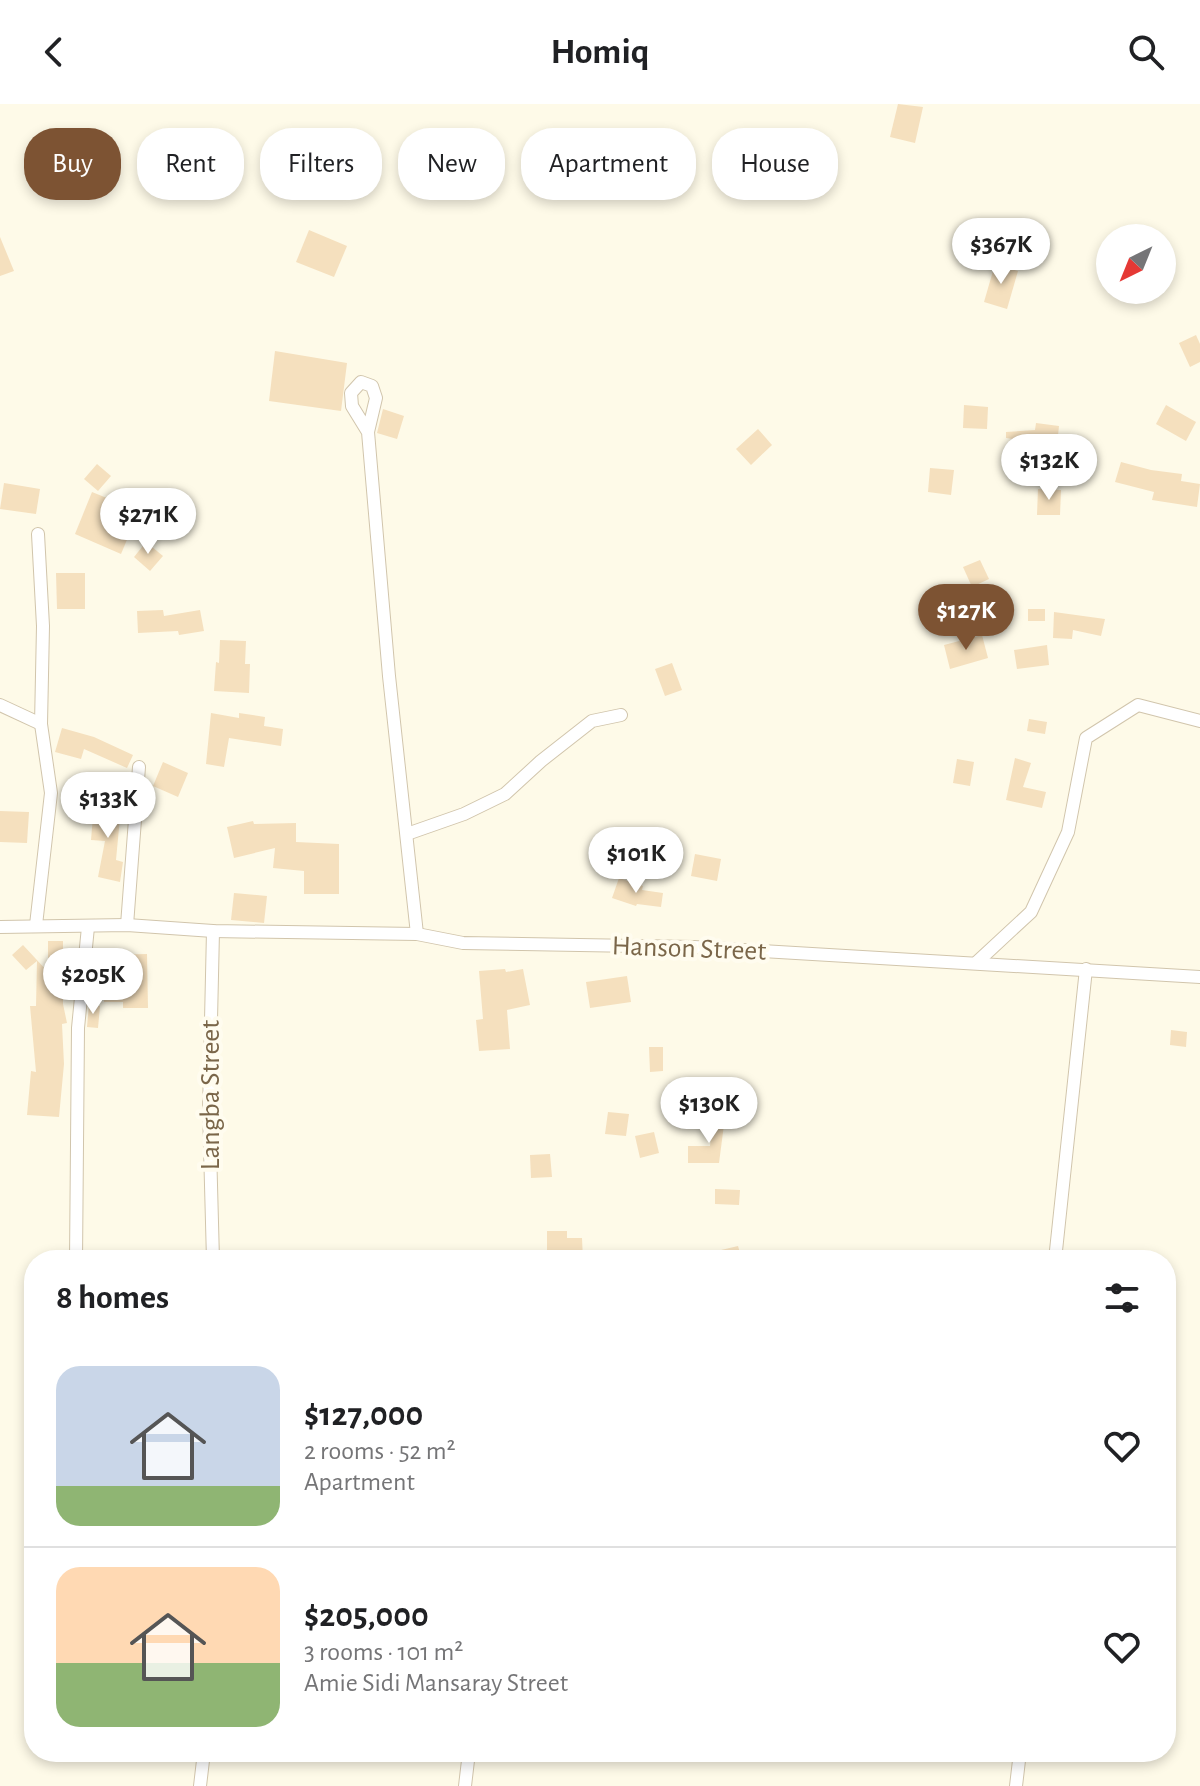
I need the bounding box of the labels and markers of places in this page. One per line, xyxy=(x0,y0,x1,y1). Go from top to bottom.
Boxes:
pin: $367K xyxy=(945,218,1057,286)
pin: $132K xyxy=(993,434,1105,502)
pin: $271K xyxy=(92,488,204,556)
pin: $127K xyxy=(910,584,1022,652)
pin: $133K xyxy=(52,772,164,840)
pin: $101K xyxy=(580,827,692,895)
pin: $205K xyxy=(37,948,149,1016)
pin: $130K xyxy=(653,1077,765,1145)

